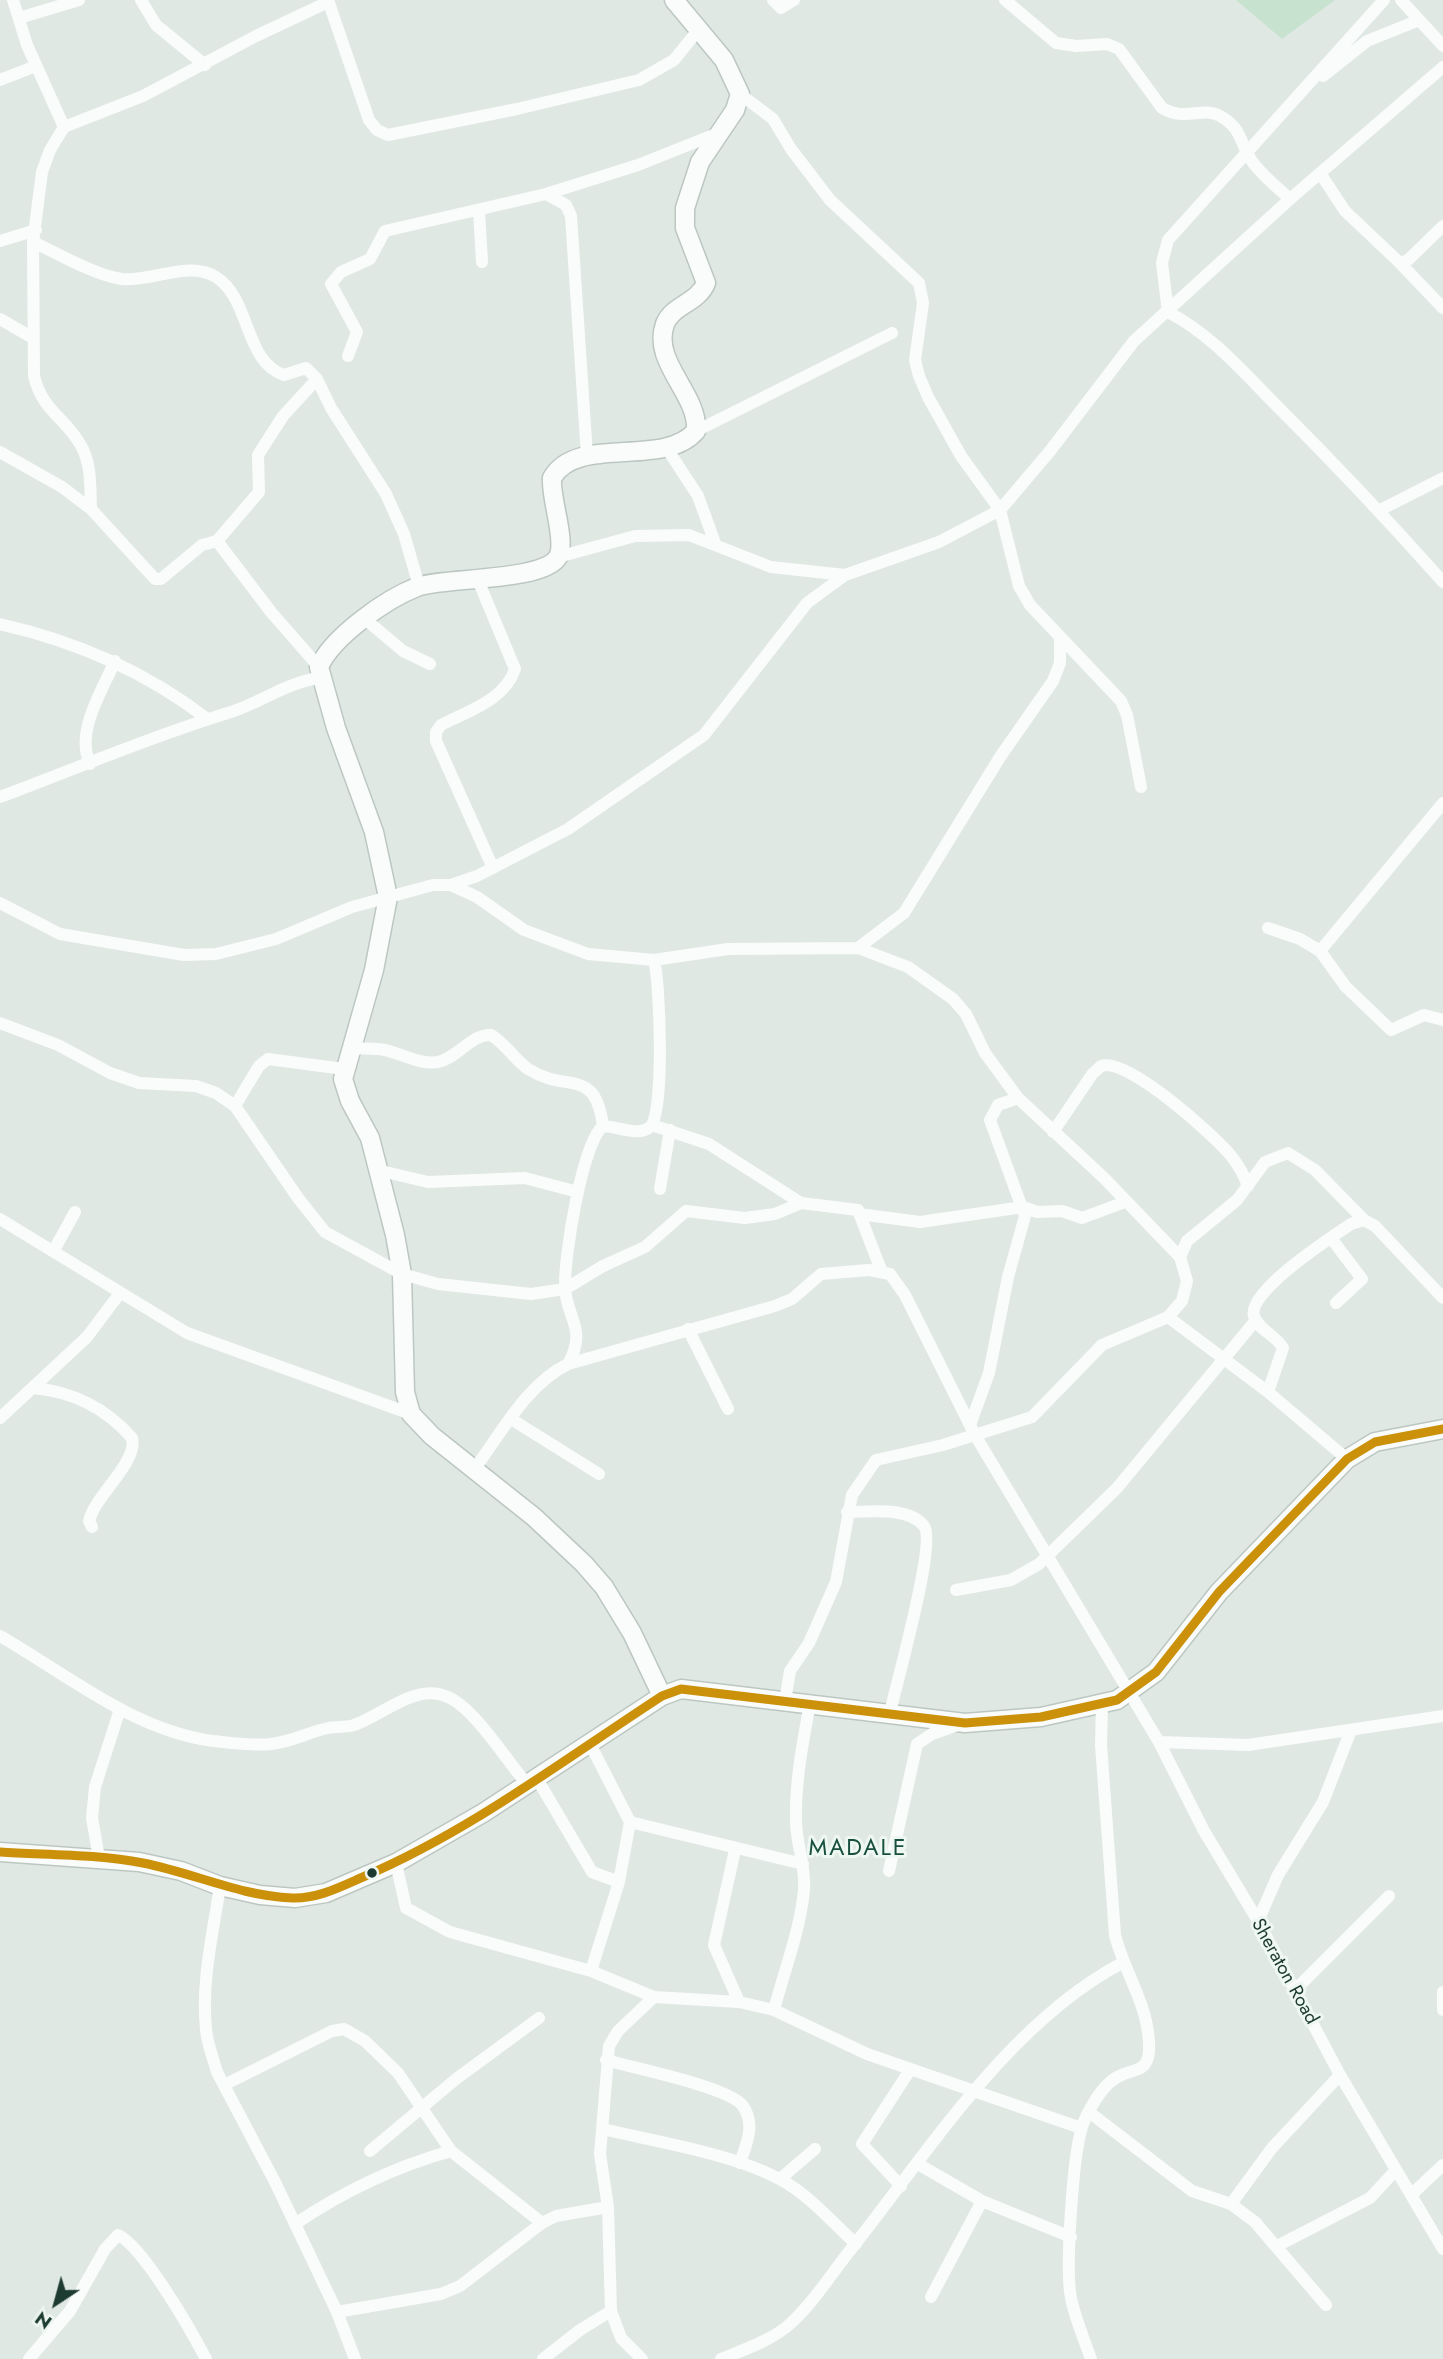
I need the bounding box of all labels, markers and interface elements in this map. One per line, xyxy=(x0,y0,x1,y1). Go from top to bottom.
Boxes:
district label: MADALE xyxy=(809,1835,907,1863)
unlabelled marker xyxy=(365,1866,379,1880)
street label: Sheraton Road xyxy=(1246,1915,1322,2029)
north arrow xyxy=(21,2268,91,2338)
text: N xyxy=(29,2305,57,2336)

